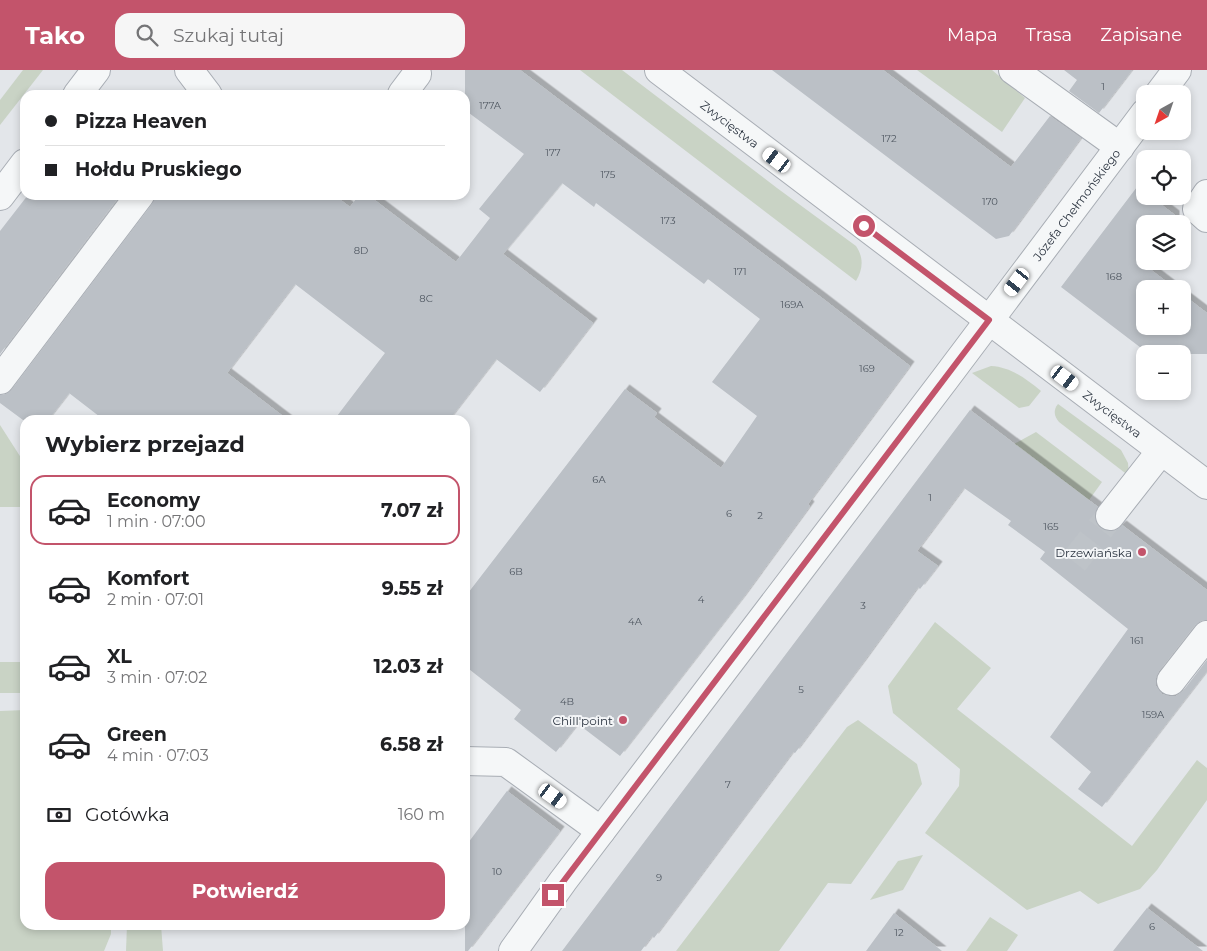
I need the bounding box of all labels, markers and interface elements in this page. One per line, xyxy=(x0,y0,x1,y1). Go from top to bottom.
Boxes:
search box xyxy=(115,13,465,58)
text: Tako xyxy=(25,21,85,50)
icon: search xyxy=(133,21,161,49)
text: Szukaj tutaj xyxy=(173,24,284,47)
text: Mapa xyxy=(947,24,998,46)
text: Trasa xyxy=(1026,24,1072,46)
text: Zapisane xyxy=(1100,24,1182,46)
house number: 1 xyxy=(1101,80,1105,93)
north arrow xyxy=(1136,85,1191,140)
map controls xyxy=(1136,85,1191,400)
street label: Zwycięstwa xyxy=(698,97,762,151)
house number: 177A xyxy=(479,99,502,112)
text: Pizza Heaven xyxy=(75,110,207,133)
house number: 172 xyxy=(881,132,897,145)
car xyxy=(760,145,793,175)
house number: 177 xyxy=(545,146,561,159)
street label: Józefa Chełmońskiego xyxy=(1029,146,1123,264)
button: locate xyxy=(1136,150,1191,205)
text: Hołdu Pruskiego xyxy=(75,158,242,181)
house number: 175 xyxy=(601,168,616,181)
house number: 170 xyxy=(982,195,998,208)
house number: 173 xyxy=(660,214,676,227)
route start xyxy=(853,215,875,237)
button: layers xyxy=(1136,215,1191,270)
house number: 8D xyxy=(354,244,368,257)
house number: 171 xyxy=(733,265,747,278)
car xyxy=(1001,266,1032,298)
house number: 168 xyxy=(1106,270,1122,283)
button: + xyxy=(1136,280,1191,335)
house number: 8C xyxy=(419,292,433,305)
house number: 169A xyxy=(781,298,804,311)
button: − xyxy=(1136,345,1191,400)
house number: 169 xyxy=(859,362,875,375)
car xyxy=(1048,363,1081,393)
street label: Zwycięstwa xyxy=(1080,387,1145,441)
text: Wybierz przejazd xyxy=(45,431,245,458)
house number: 6A xyxy=(592,473,606,486)
icon: car xyxy=(47,488,92,533)
text: Economy xyxy=(107,489,200,512)
house number: 1 xyxy=(928,491,932,504)
text: 7.07 zł xyxy=(381,499,443,522)
house number: 6 xyxy=(726,507,732,520)
house number: 2 xyxy=(757,509,763,522)
text: 1 min · 07:00 xyxy=(107,512,206,531)
house number: 165 xyxy=(1043,520,1059,533)
place label: Drzewiańska xyxy=(1055,545,1132,560)
marker: Drzewiańska xyxy=(1136,546,1148,558)
house number: 6B xyxy=(509,565,523,578)
icon: car xyxy=(47,566,92,611)
text: Komfort xyxy=(107,567,189,590)
text: 9.55 zł xyxy=(382,577,443,600)
text: 2 min · 07:01 xyxy=(107,590,204,609)
house number: 4 xyxy=(698,593,705,606)
house number: 3 xyxy=(860,599,866,612)
house number: 4A xyxy=(628,615,643,628)
house number: 161 xyxy=(1130,634,1144,647)
icon: car xyxy=(47,644,92,689)
text: XL xyxy=(107,645,132,668)
text: 12.03 zł xyxy=(374,655,443,678)
text: 3 min · 07:02 xyxy=(107,668,207,687)
house number: 5 xyxy=(798,683,804,696)
house number: 4B xyxy=(560,695,574,708)
house number: 159A xyxy=(1142,708,1165,721)
place label: Chill'point xyxy=(552,713,613,728)
marker: Chill'point xyxy=(617,714,629,726)
icon: car xyxy=(47,722,92,767)
text: Green xyxy=(107,723,167,746)
text: 6.58 zł xyxy=(380,733,443,756)
text: 4 min · 07:03 xyxy=(107,746,209,765)
house number: 7 xyxy=(725,778,731,791)
car xyxy=(536,781,569,811)
icon: cash xyxy=(45,801,73,829)
text: Gotówka xyxy=(85,803,170,826)
text: 160 m xyxy=(398,805,445,824)
button: Potwierdź xyxy=(45,862,445,920)
house number: 10 xyxy=(492,865,502,878)
house number: 9 xyxy=(656,871,662,884)
route end xyxy=(542,884,564,906)
house number: 6 xyxy=(1149,920,1155,933)
house number: 12 xyxy=(894,926,904,939)

